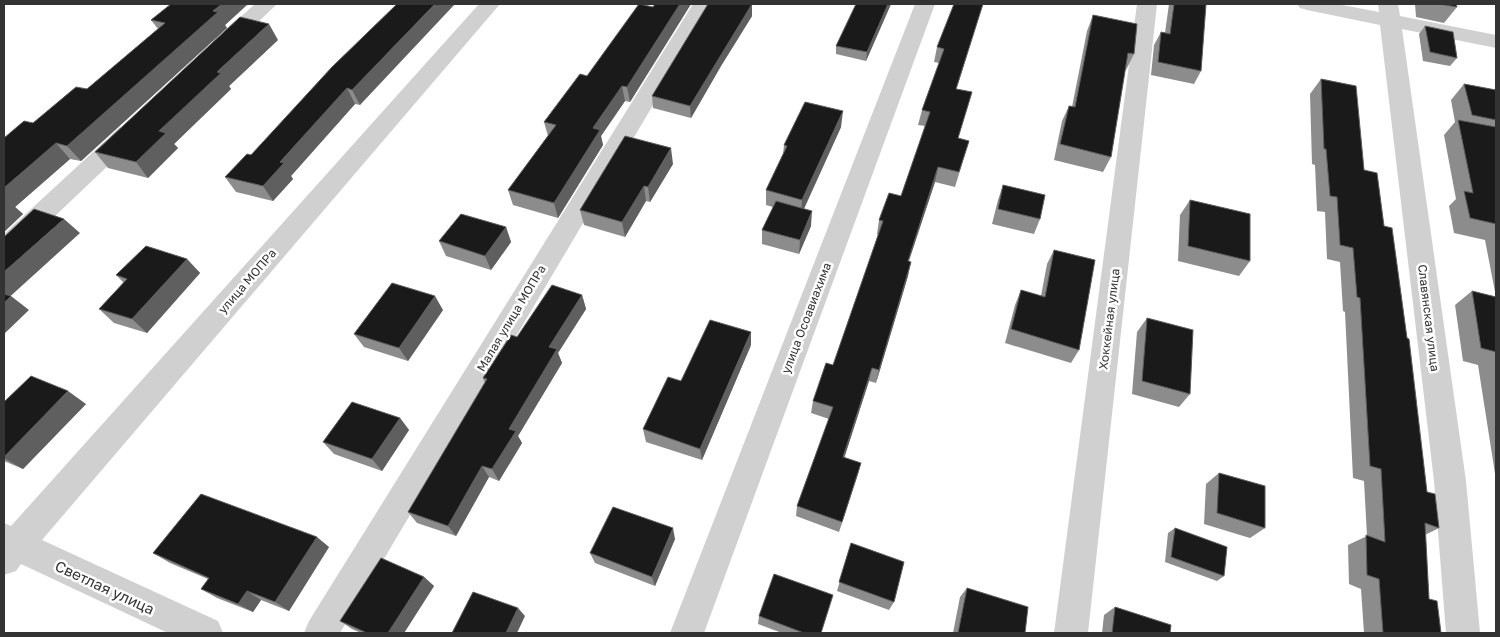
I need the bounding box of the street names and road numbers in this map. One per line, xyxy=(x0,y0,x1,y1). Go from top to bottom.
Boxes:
street label: улица МОПРа xyxy=(215,246,279,316)
street label: улица Осоавиахима xyxy=(778,260,834,376)
street label: Малая улица МОПРа xyxy=(473,262,549,374)
street label: Славянская улица xyxy=(1415,264,1443,372)
street label: Хоккейная улица xyxy=(1095,268,1123,370)
street label: Светлая улица xyxy=(52,556,158,618)

